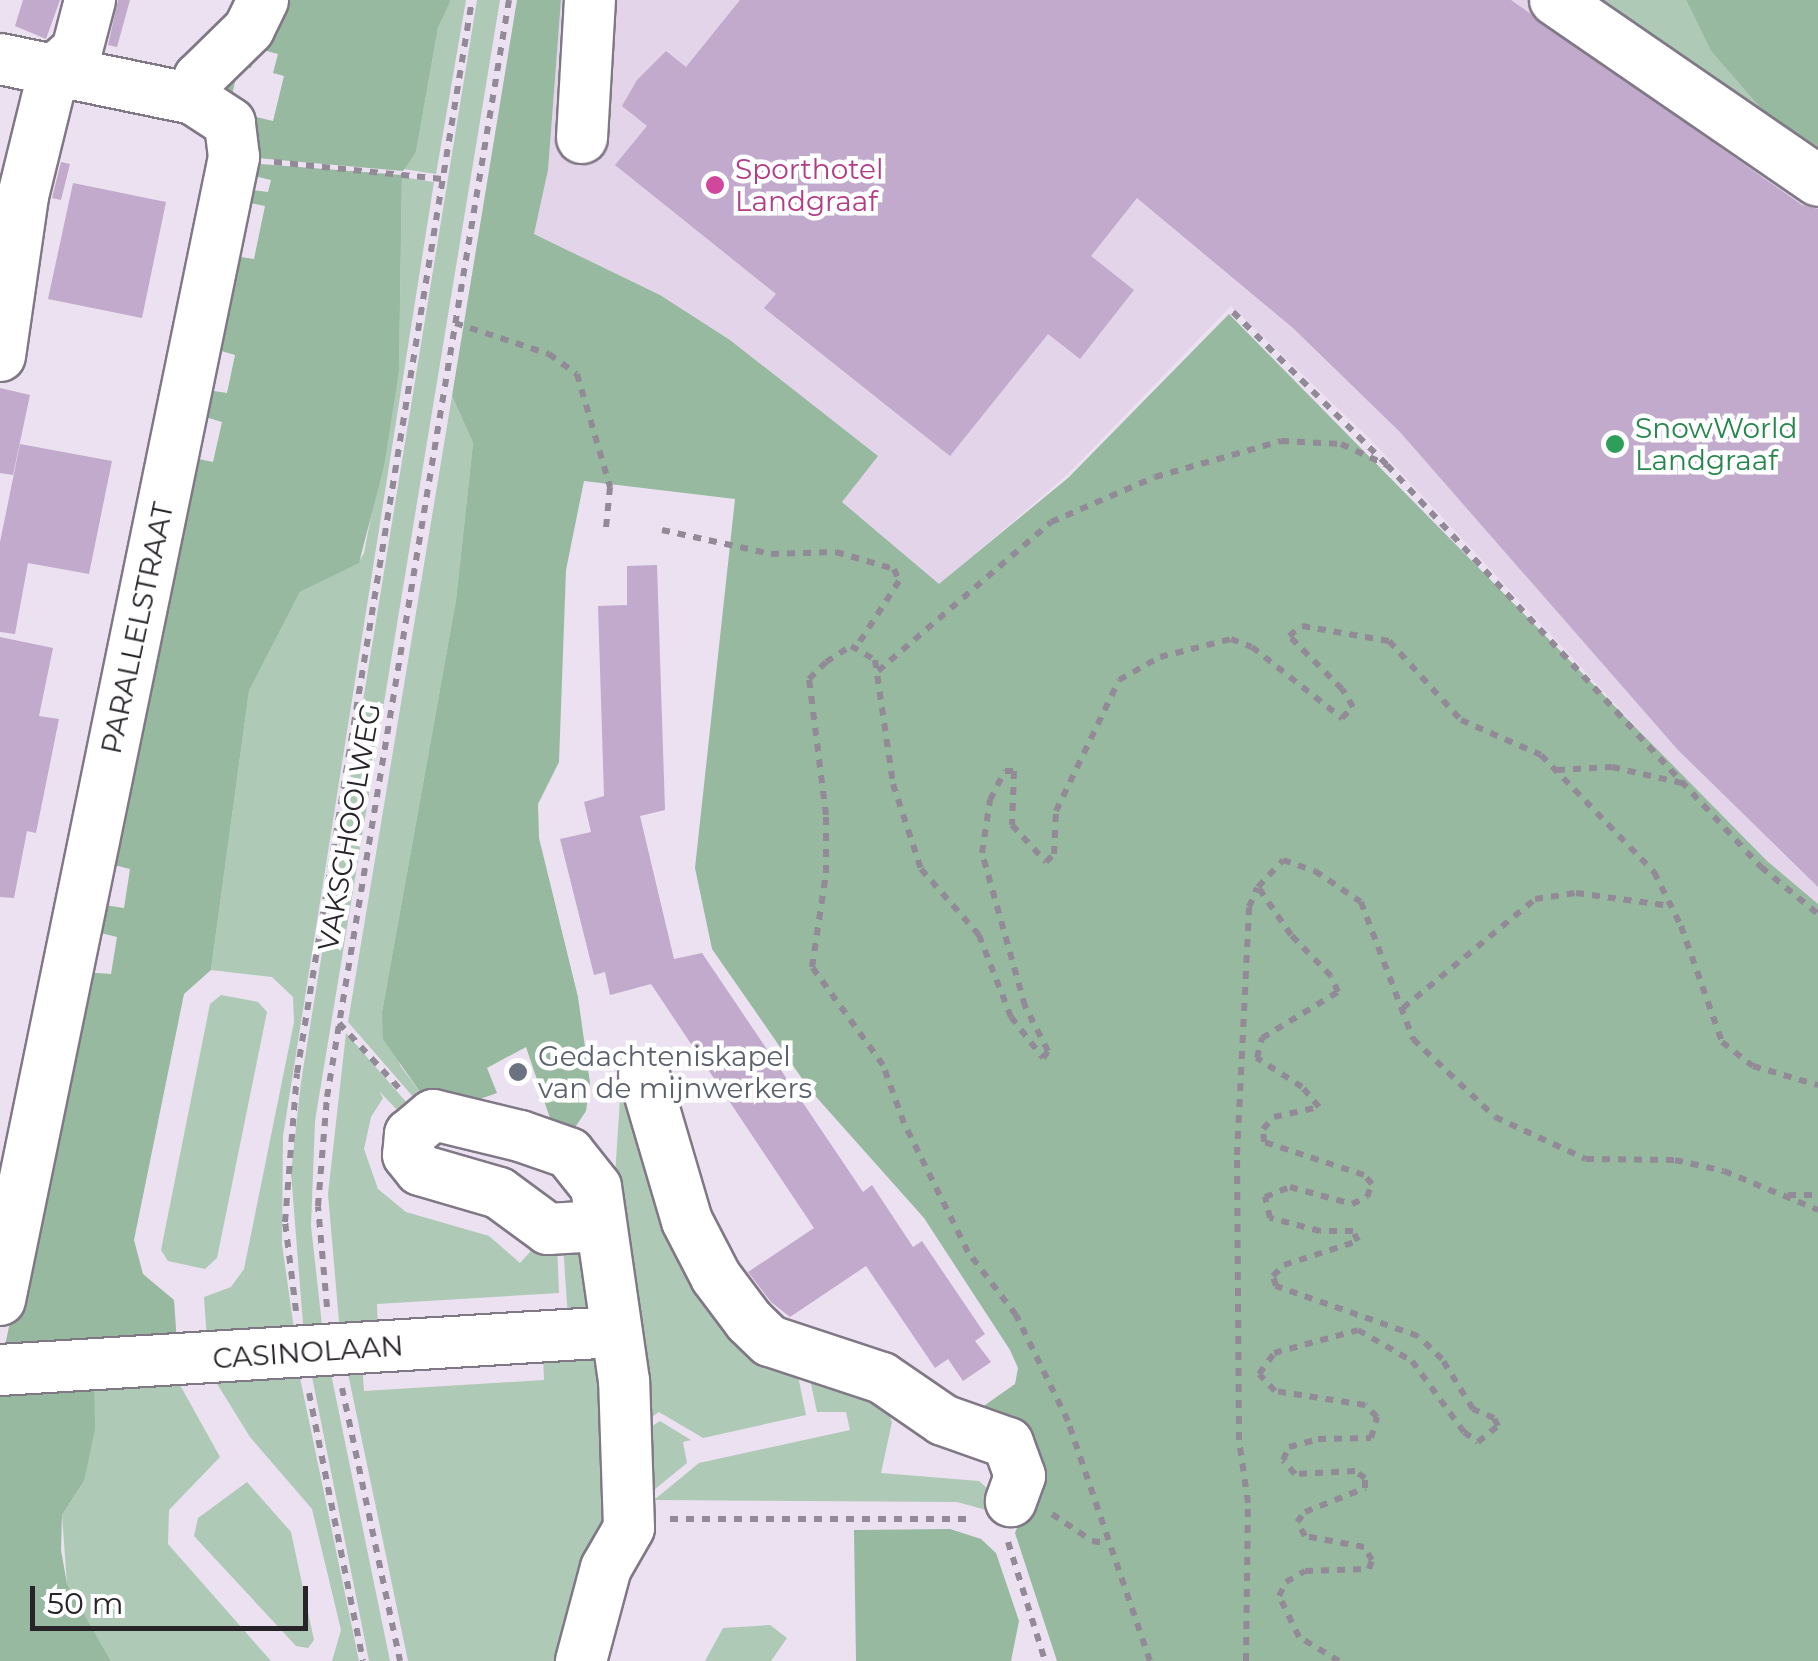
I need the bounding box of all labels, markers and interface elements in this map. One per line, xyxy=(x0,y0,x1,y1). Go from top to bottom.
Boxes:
place label: Sporthotel Landgraaf xyxy=(735,152,884,218)
marker: Sporthotel Landgraaf xyxy=(704,174,726,196)
place label: SnowWorld Landgraaf xyxy=(1635,411,1798,477)
marker: SnowWorld Landgraaf xyxy=(1604,433,1626,455)
street label: PARALLELSTRAAT xyxy=(94,499,180,757)
street label: VAKSCHOOLWEG xyxy=(311,701,387,953)
place label: Gedachteniskapel van de mijnwerkers xyxy=(538,1039,812,1105)
marker: Gedachteniskapel van de mijnwerkers xyxy=(507,1061,529,1083)
street label: CASINOLAAN xyxy=(212,1329,404,1375)
scale bar xyxy=(35,1566,312,1628)
text: 50 m xyxy=(47,1585,124,1622)

